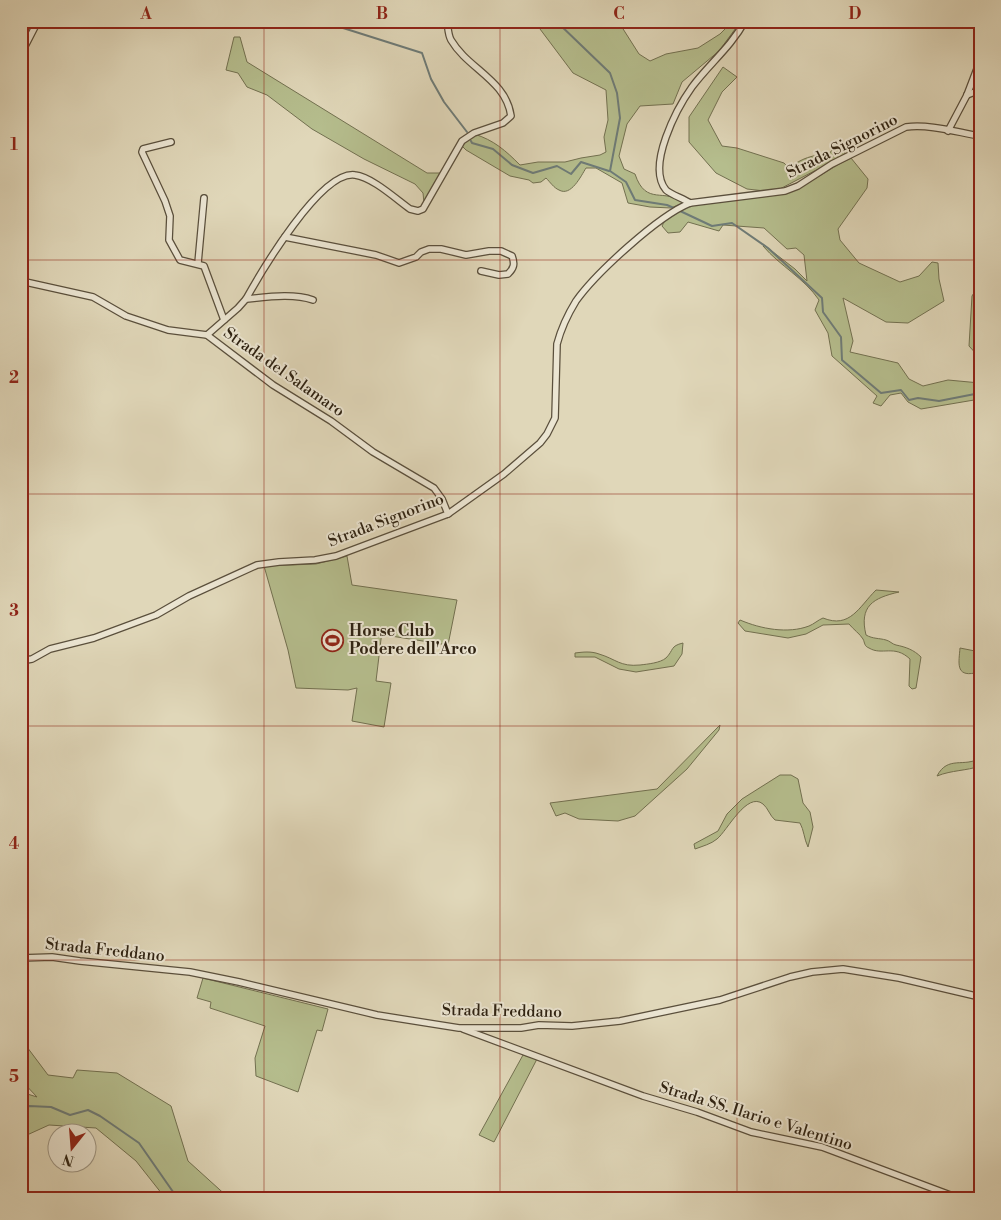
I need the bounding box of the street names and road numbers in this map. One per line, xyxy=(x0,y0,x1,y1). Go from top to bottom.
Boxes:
street label: Strada Signorino xyxy=(783,109,901,183)
street label: Strada del Salamaro xyxy=(220,323,348,421)
street label: Strada Signorino xyxy=(325,489,447,551)
street label: Strada Freddano xyxy=(44,934,166,966)
street label: Strada Freddano xyxy=(442,1000,562,1022)
street label: Strada SS. Ilario e Valentino xyxy=(657,1077,855,1155)

